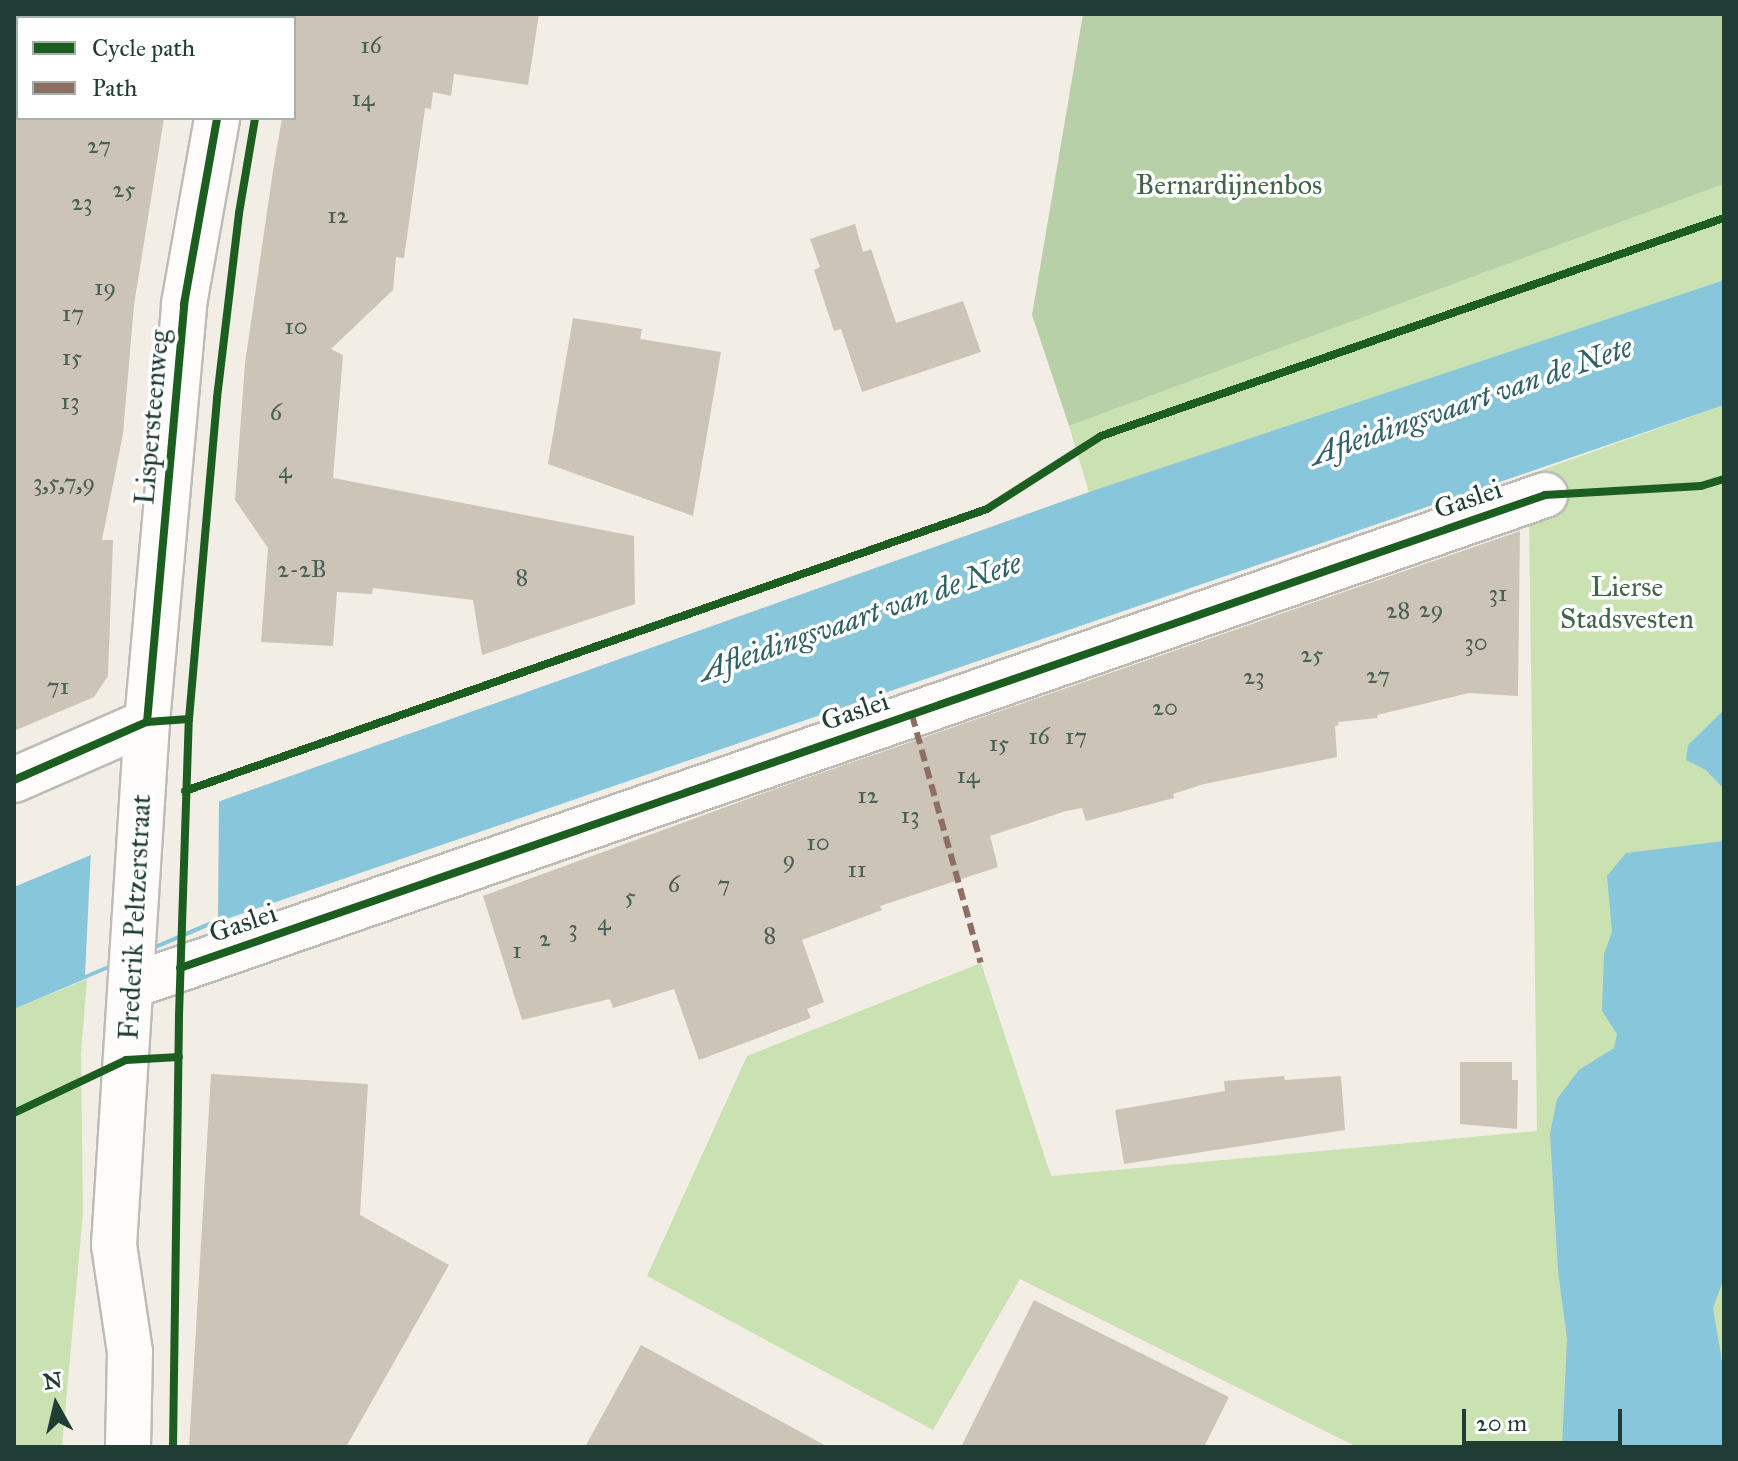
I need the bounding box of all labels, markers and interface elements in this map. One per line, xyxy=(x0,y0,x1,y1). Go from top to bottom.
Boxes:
legend xyxy=(16,16,296,120)
house number: 16 xyxy=(360,32,382,60)
text: Cycle path xyxy=(92,33,195,63)
text: Path xyxy=(92,73,137,103)
house number: 14 xyxy=(352,85,374,113)
house number: 27 xyxy=(87,132,111,160)
park label: Bernardijnenbos xyxy=(1136,168,1322,202)
house number: 25 xyxy=(113,176,135,204)
house number: 23 xyxy=(71,189,93,217)
house number: 12 xyxy=(327,202,349,230)
house number: 19 xyxy=(94,274,116,302)
house number: 17 xyxy=(62,300,84,328)
house number: 10 xyxy=(284,313,308,341)
street label: Lispersteenweg xyxy=(128,328,176,506)
water label: Afleidingsvaart van de Nete xyxy=(1305,329,1637,473)
house number: 15 xyxy=(62,344,82,372)
house number: 13 xyxy=(60,388,80,416)
house number: 6 xyxy=(270,399,282,427)
house number: 4 xyxy=(278,457,292,485)
house number: 3,5,7,9 xyxy=(33,469,95,497)
street label: Gaslei xyxy=(1430,472,1506,526)
water label: Afleidingsvaart van de Nete xyxy=(694,545,1026,689)
house number: 2-2B xyxy=(277,556,327,584)
house number: 8 xyxy=(516,564,528,592)
park label: Lierse Stadsvesten xyxy=(1560,570,1694,636)
house number: 31 xyxy=(1488,580,1508,608)
house number: 29 xyxy=(1419,596,1443,624)
house number: 28 xyxy=(1386,597,1410,625)
house number: 30 xyxy=(1464,629,1488,657)
house number: 25 xyxy=(1301,641,1323,669)
house number: 27 xyxy=(1366,662,1390,690)
house number: 23 xyxy=(1243,663,1265,691)
house number: 71 xyxy=(47,673,69,701)
street label: Gaslei xyxy=(817,684,893,738)
house number: 20 xyxy=(1152,694,1178,722)
house number: 16 xyxy=(1028,723,1050,751)
house number: 17 xyxy=(1065,723,1087,751)
house number: 15 xyxy=(989,730,1009,758)
house number: 14 xyxy=(957,762,979,790)
house number: 12 xyxy=(857,782,879,810)
street label: Frederik Peltzerstraat xyxy=(112,793,158,1041)
house number: 13 xyxy=(900,802,920,830)
house number: 10 xyxy=(806,829,830,857)
house number: 9 xyxy=(783,846,795,874)
house number: 11 xyxy=(848,856,866,884)
house number: 6 xyxy=(668,871,680,899)
house number: 7 xyxy=(718,871,730,899)
house number: 5 xyxy=(624,883,636,911)
street label: Gaslei xyxy=(205,896,281,950)
house number: 4 xyxy=(597,909,611,937)
house number: 3 xyxy=(568,915,578,943)
house number: 8 xyxy=(764,922,776,950)
house number: 2 xyxy=(539,925,551,953)
house number: 1 xyxy=(512,937,522,965)
north arrow xyxy=(16,1365,96,1445)
text: N xyxy=(41,1366,64,1395)
scale bar xyxy=(1466,1393,1626,1443)
text: 20 m xyxy=(1476,1408,1527,1438)

